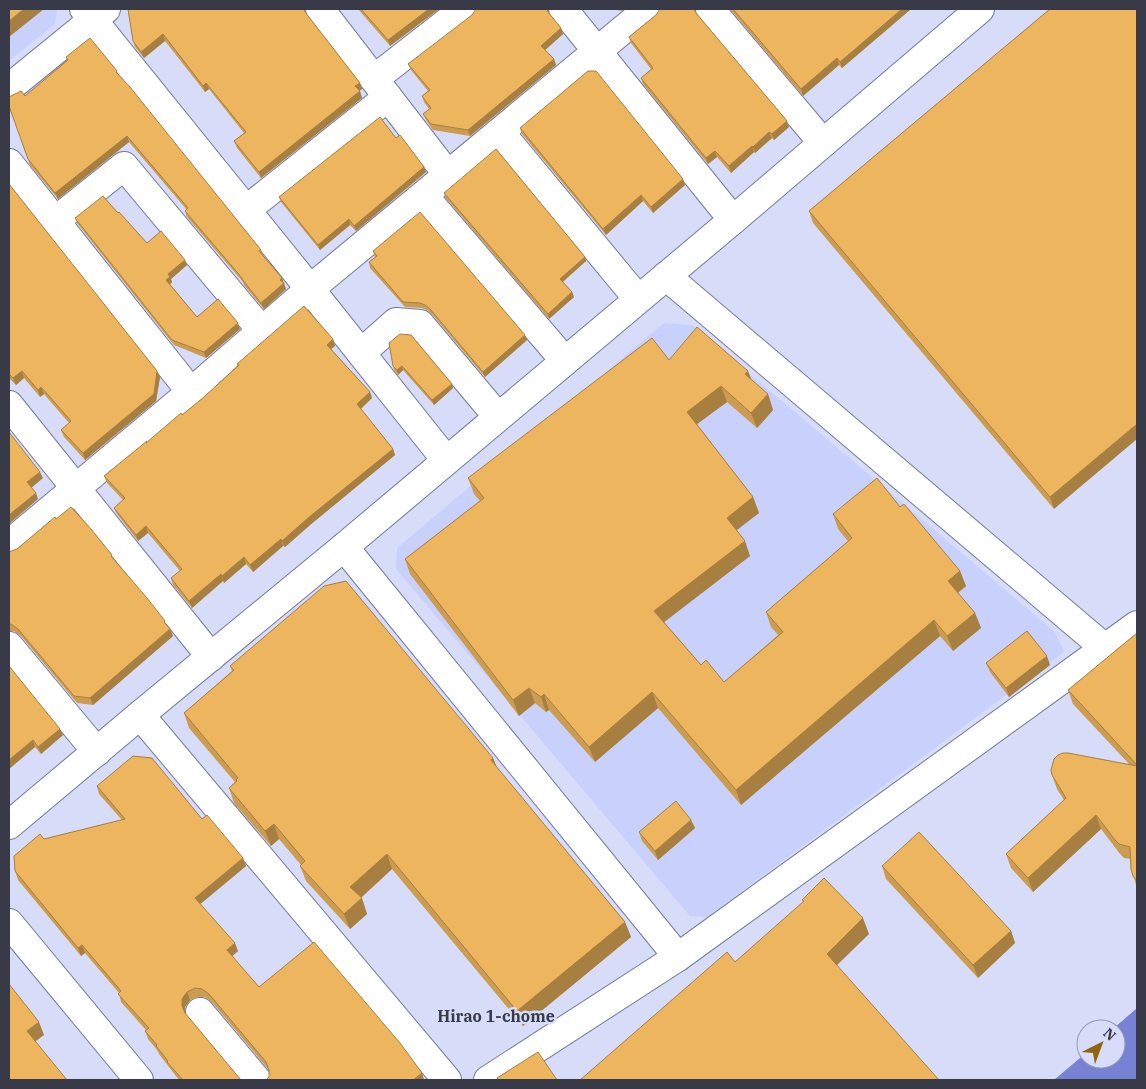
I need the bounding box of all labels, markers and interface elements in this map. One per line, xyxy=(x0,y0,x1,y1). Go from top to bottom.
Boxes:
district label: Hirao 1-chome xyxy=(437,1006,555,1026)
north arrow xyxy=(1076,1019,1126,1069)
text: N xyxy=(1100,1024,1120,1045)

